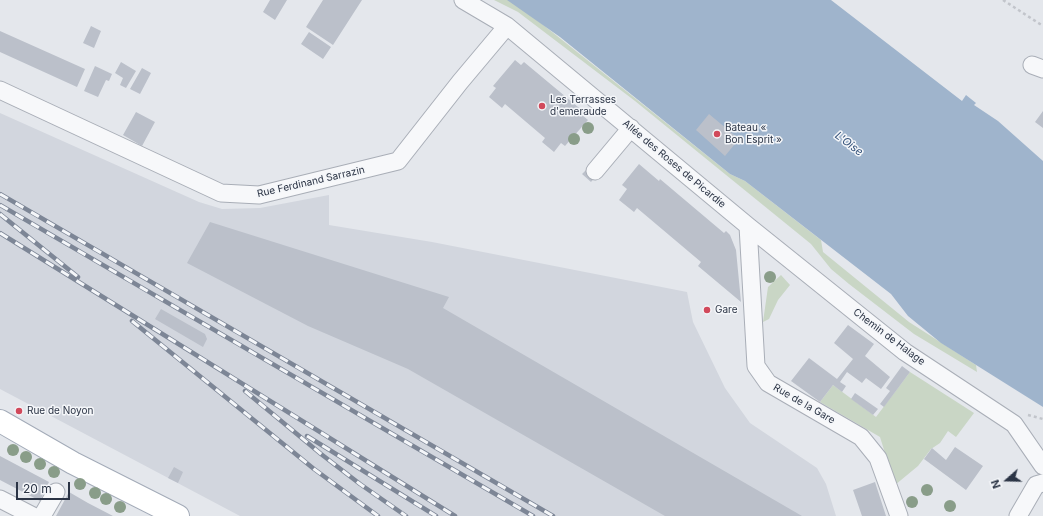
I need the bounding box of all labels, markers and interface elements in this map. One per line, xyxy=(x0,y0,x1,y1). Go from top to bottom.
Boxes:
place label: Les Terrasses d'emeraude xyxy=(550,94,616,118)
marker: Les Terrasses d'emeraude xyxy=(537,101,547,111)
street label: Allée des Roses de Picardie xyxy=(620,117,728,211)
place label: Bateau « Bon Esprit » xyxy=(725,122,782,146)
marker: Bateau « Bon Esprit » xyxy=(712,129,722,139)
water label: L'Oise xyxy=(832,129,866,159)
street label: Rue Ferdinand Sarrazin xyxy=(256,164,366,200)
place label: Gare xyxy=(715,304,738,316)
marker: Gare xyxy=(702,305,712,315)
street label: Chemin de Halage xyxy=(851,306,927,368)
street label: Rue de la Gare xyxy=(771,382,837,426)
place label: Rue de Noyon xyxy=(27,405,93,417)
marker: Rue de Noyon xyxy=(14,406,24,416)
north arrow xyxy=(987,460,1027,500)
scale bar xyxy=(18,474,72,500)
text: N xyxy=(988,478,1004,490)
text: 20 m xyxy=(23,481,52,496)

